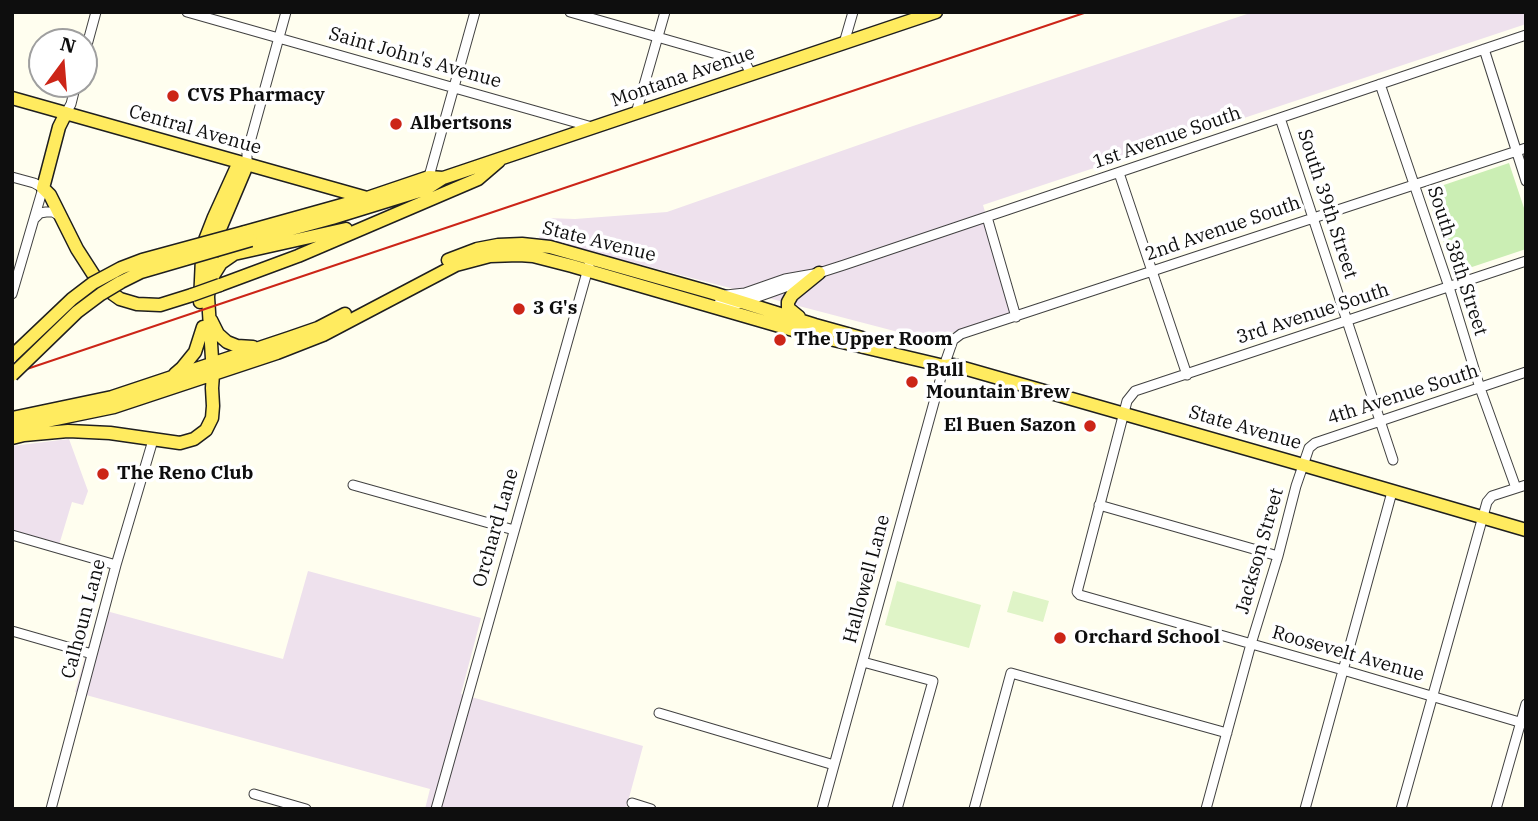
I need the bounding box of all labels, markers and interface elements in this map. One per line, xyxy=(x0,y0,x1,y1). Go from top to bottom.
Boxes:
street label: Saint John's Avenue xyxy=(326,22,504,94)
north arrow xyxy=(28,28,98,98)
text: N xyxy=(58,31,79,58)
street label: Montana Avenue xyxy=(608,42,758,112)
place label: CVS Pharmacy xyxy=(187,85,325,107)
marker: CVS Pharmacy xyxy=(165,88,181,104)
street label: Central Avenue xyxy=(126,100,264,160)
street label: 1st Avenue South xyxy=(1090,102,1244,174)
place label: Albertsons xyxy=(410,113,512,135)
marker: Albertsons xyxy=(388,116,404,132)
street label: South 39th Street xyxy=(1292,126,1362,282)
street label: South 38th Street xyxy=(1422,183,1492,339)
street label: 2nd Avenue South xyxy=(1142,192,1304,266)
street label: State Avenue xyxy=(540,217,658,267)
street label: 3rd Avenue South xyxy=(1234,279,1392,349)
place label: 3 G's xyxy=(533,298,577,320)
marker: 3 G's xyxy=(511,301,527,317)
place label: The Upper Room xyxy=(794,329,953,351)
marker: The Upper Room xyxy=(772,332,788,348)
place label: Bull Mountain Brew xyxy=(926,360,1070,404)
street label: 4th Avenue South xyxy=(1324,360,1482,430)
marker: Bull Mountain Brew xyxy=(904,374,920,390)
street label: State Avenue xyxy=(1186,401,1304,455)
place label: El Buen Sazon xyxy=(944,415,1076,437)
marker: El Buen Sazon xyxy=(1082,418,1098,434)
place label: The Reno Club xyxy=(117,463,254,485)
marker: The Reno Club xyxy=(95,466,111,482)
street label: Orchard Lane xyxy=(468,466,524,590)
street label: Jackson Street xyxy=(1231,485,1289,617)
street label: Hallowell Lane xyxy=(839,512,895,646)
street label: Calhoun Lane xyxy=(57,557,111,681)
street label: Roosevelt Avenue xyxy=(1269,621,1427,687)
place label: Orchard School xyxy=(1074,627,1220,649)
marker: Orchard School xyxy=(1052,630,1068,646)

